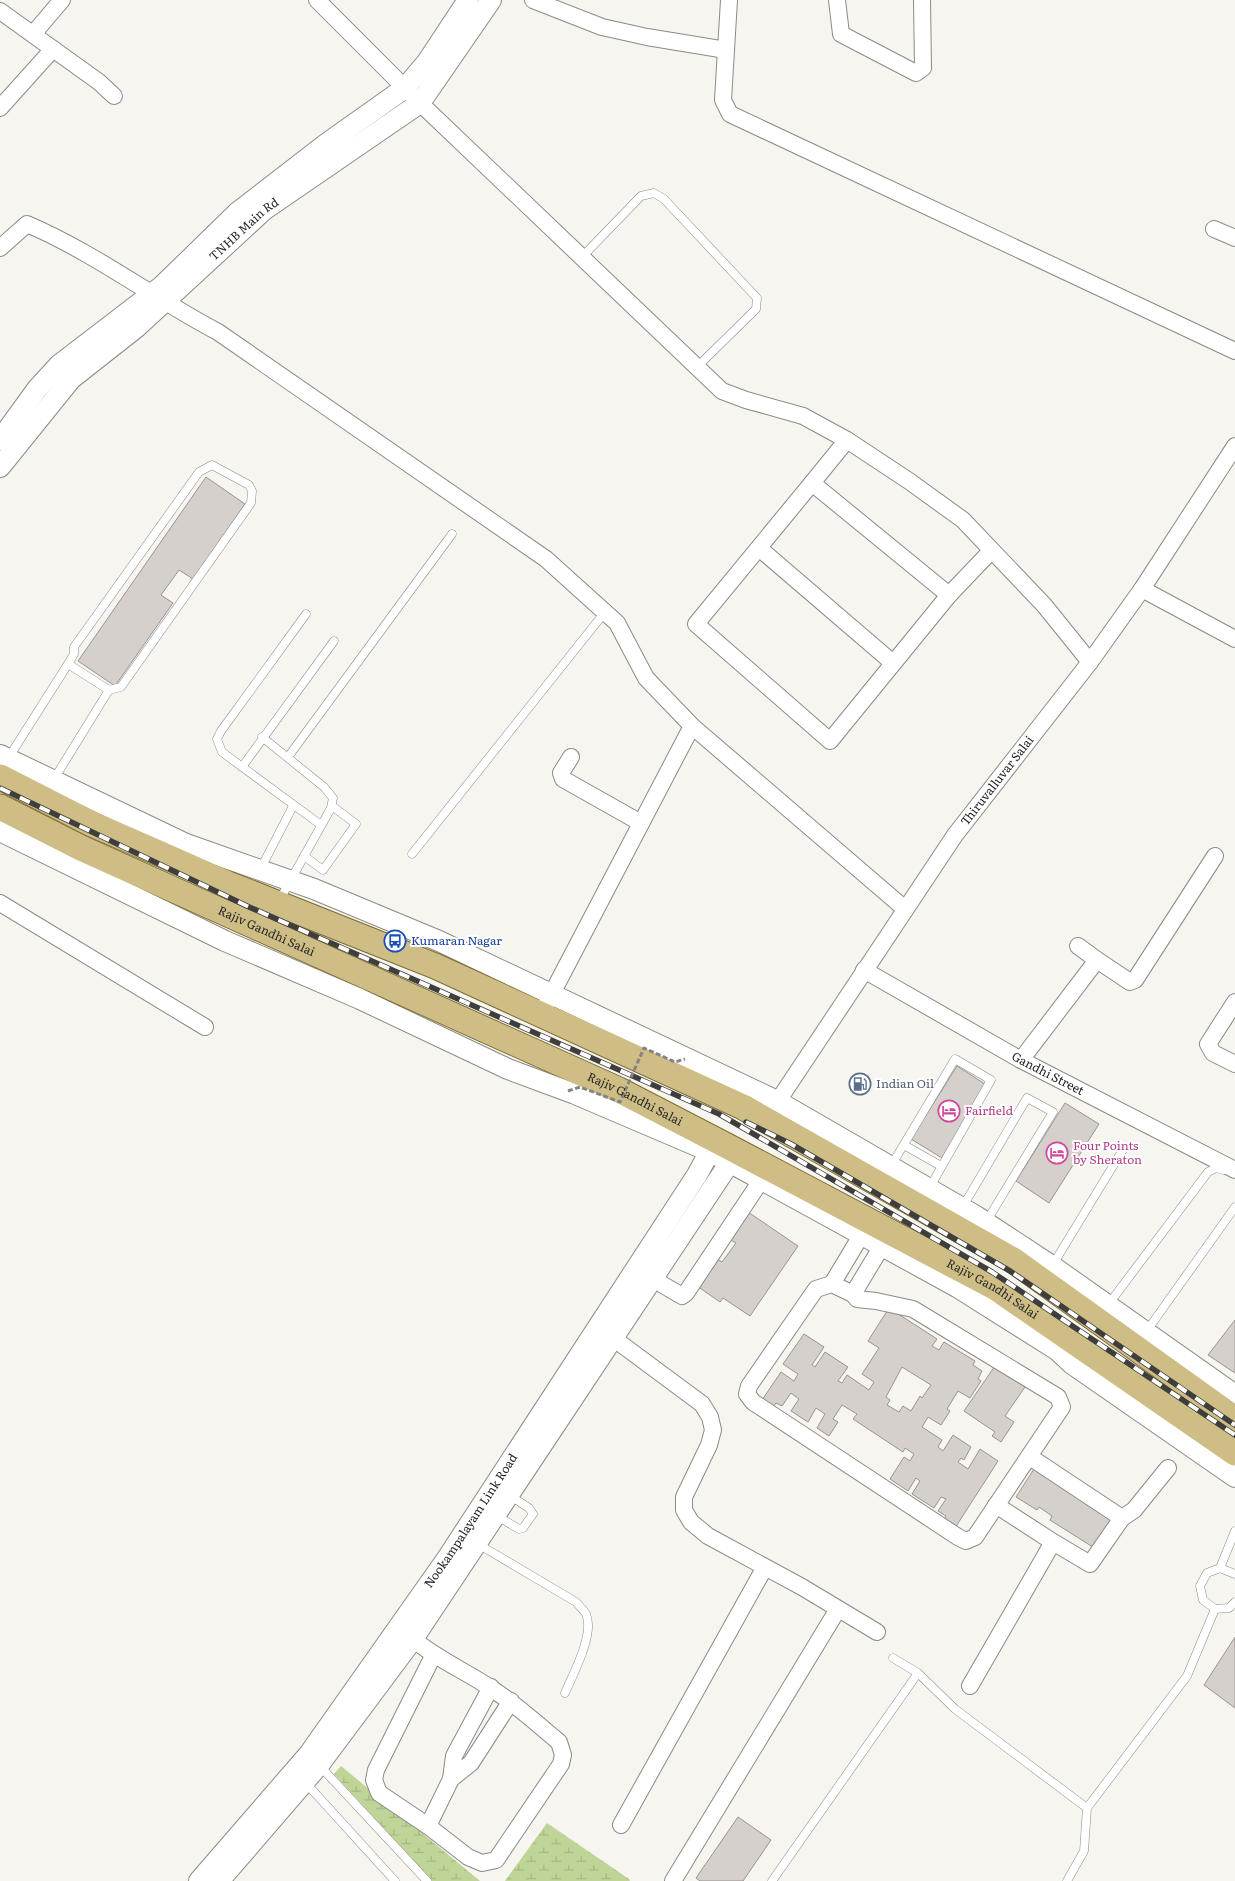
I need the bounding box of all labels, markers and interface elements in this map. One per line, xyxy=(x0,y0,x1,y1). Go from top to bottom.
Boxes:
street label: TNHB Main Rd xyxy=(205,192,282,264)
street label: Thiruvalluvar Salai xyxy=(956,731,1037,829)
street label: Rajiv Gandhi Salai xyxy=(215,901,318,960)
bus stop icon: Kumaran Nagar xyxy=(383,929,407,953)
place label: Kumaran Nagar xyxy=(411,931,502,949)
street label: Gandhi Street xyxy=(1009,1047,1088,1099)
street label: Rajiv Gandhi Salai xyxy=(585,1067,686,1130)
fuel station icon: Indian Oil xyxy=(848,1072,872,1096)
place label: Indian Oil xyxy=(876,1074,934,1092)
hotel icon: Fairfield xyxy=(937,1099,961,1123)
place label: Fairfield xyxy=(965,1101,1014,1119)
place label: Four Points by Sheraton xyxy=(1073,1136,1142,1168)
hotel icon: Four Points by Sheraton xyxy=(1045,1141,1069,1165)
street label: Rajiv Gandhi Salai xyxy=(944,1254,1043,1323)
street label: Nookampalayam Link Road xyxy=(419,1449,522,1591)

